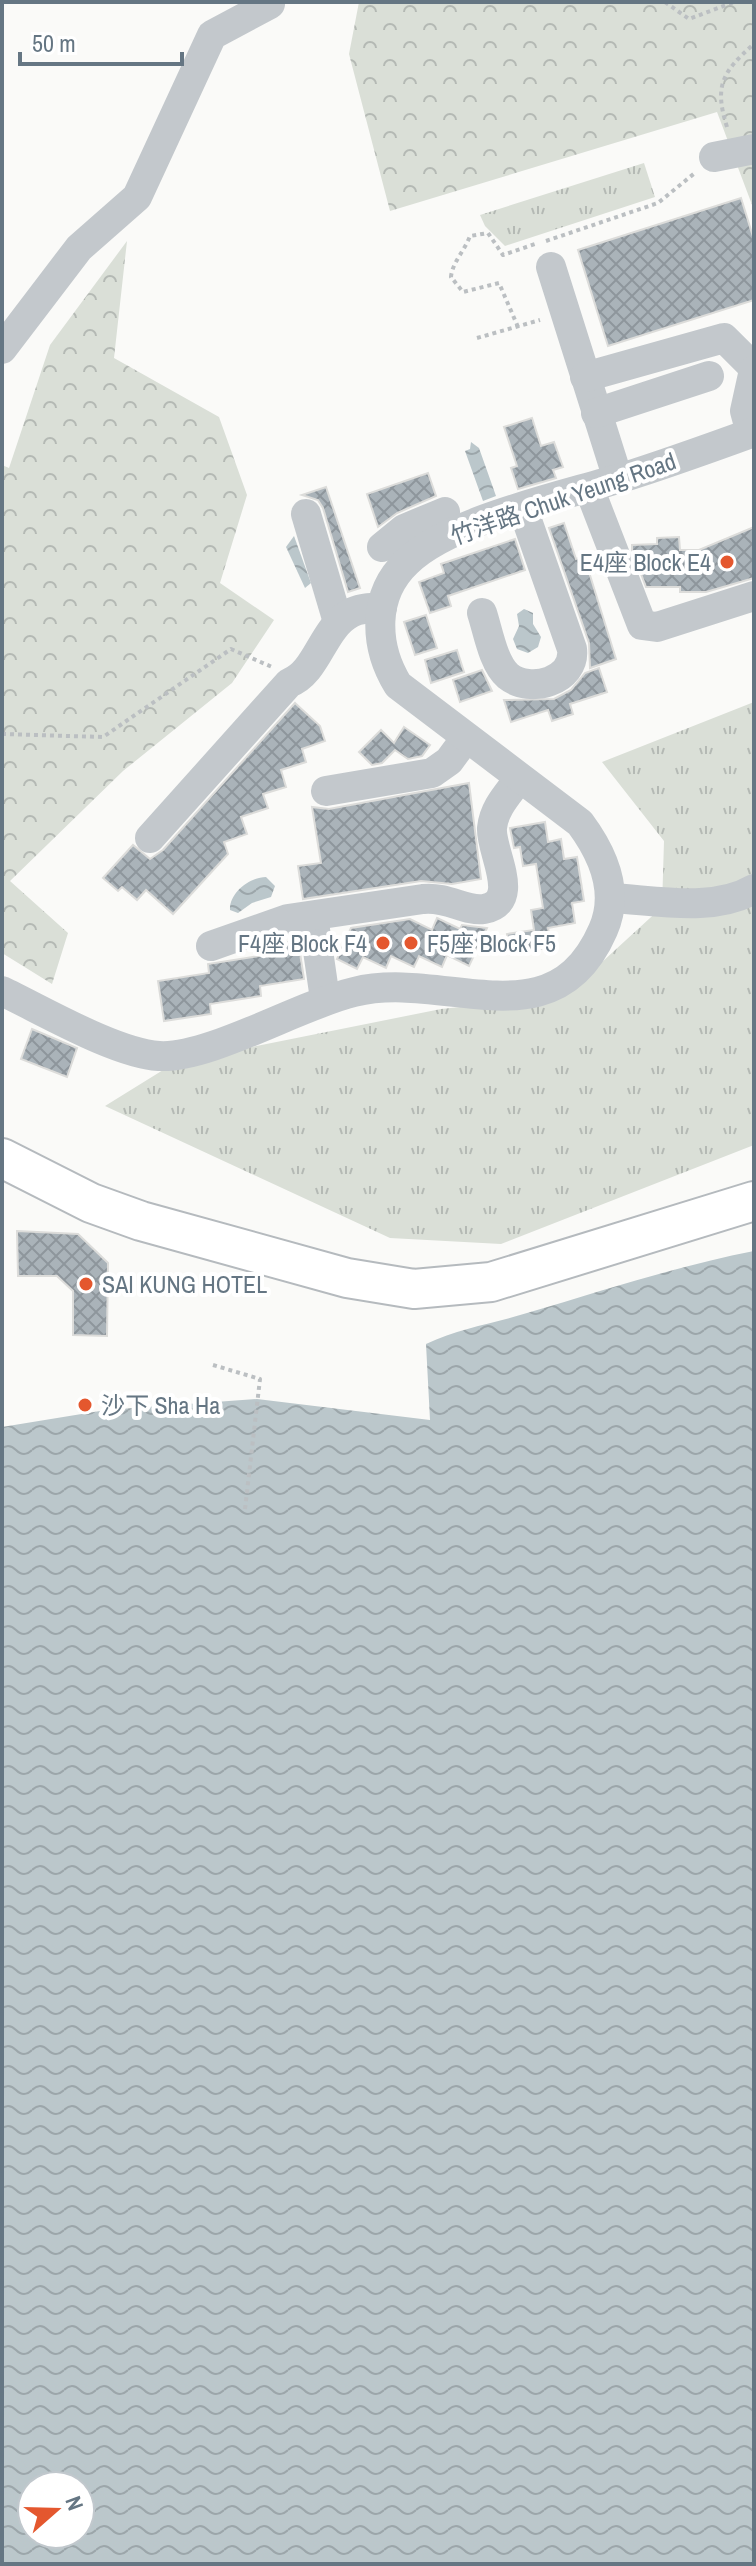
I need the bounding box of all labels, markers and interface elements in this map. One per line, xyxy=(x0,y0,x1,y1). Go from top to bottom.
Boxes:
scale bar xyxy=(20,16,182,66)
text: 50 m xyxy=(32,27,76,59)
street label: 竹洋路 Chuk Yeung Road xyxy=(446,444,680,552)
place label: E4座 Block E4 xyxy=(580,546,711,578)
marker: E4座 Block E4 xyxy=(718,553,736,571)
place label: F4座 Block F4 xyxy=(238,927,367,959)
place label: F5座 Block F5 xyxy=(427,927,556,959)
marker: F4座 Block F4 xyxy=(374,934,392,952)
marker: F5座 Block F5 xyxy=(402,934,420,952)
place label: SAI KUNG HOTEL xyxy=(102,1268,267,1300)
marker: SAI KUNG HOTEL xyxy=(77,1275,95,1293)
place label: 沙下 Sha Ha xyxy=(101,1389,220,1421)
marker: 沙下 Sha Ha xyxy=(76,1396,94,1414)
north arrow xyxy=(16,2470,96,2550)
text: N xyxy=(58,2492,91,2514)

